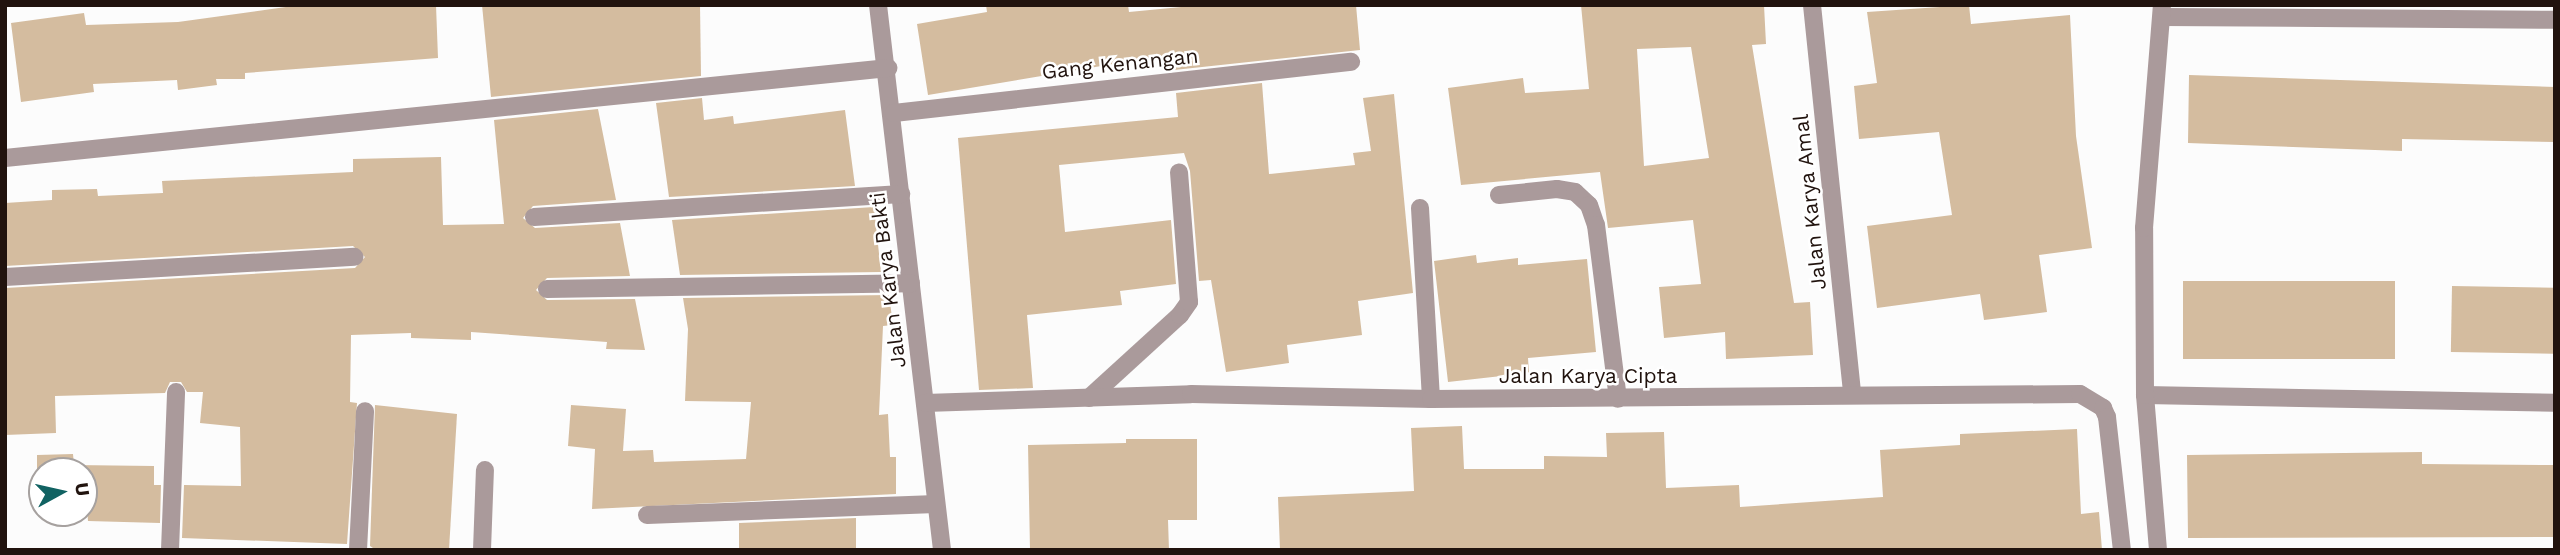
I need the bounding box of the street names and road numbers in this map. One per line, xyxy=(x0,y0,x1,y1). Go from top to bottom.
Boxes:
street label: Gang Kenangan xyxy=(1040,43,1200,85)
street label: Jalan Karya Amal xyxy=(1788,112,1832,292)
street label: Jalan Karya Bakti xyxy=(865,190,911,370)
street label: Jalan Karya Cipta xyxy=(1498,363,1678,389)

